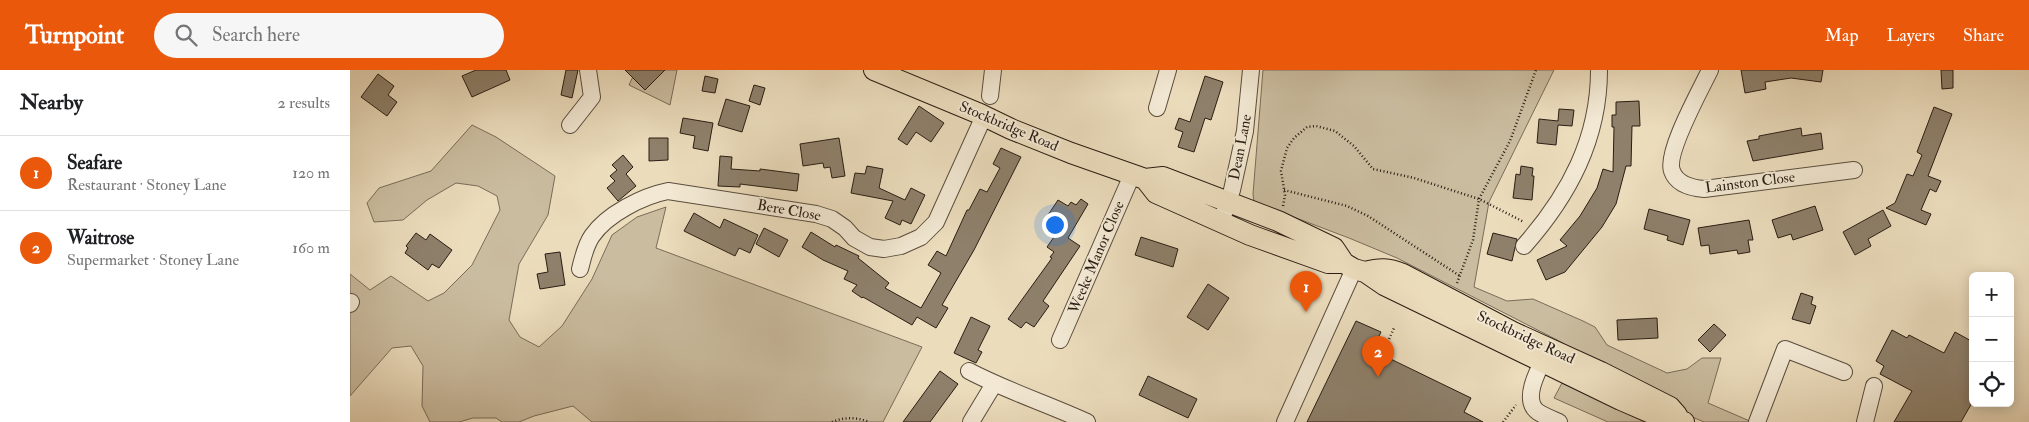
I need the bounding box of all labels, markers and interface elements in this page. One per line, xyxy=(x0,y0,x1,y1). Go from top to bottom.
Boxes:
search box xyxy=(154,13,504,58)
text: Turnpoint xyxy=(25,20,124,51)
icon: search xyxy=(172,21,200,49)
text: Search here xyxy=(212,23,300,47)
text: Map xyxy=(1825,24,1859,47)
text: Layers xyxy=(1887,24,1935,47)
text: Share xyxy=(1963,24,2004,47)
text: Nearby xyxy=(20,89,83,116)
text: 2 results xyxy=(277,93,330,113)
street label: Stockbridge Road xyxy=(956,97,1062,156)
street label: Dean Lane xyxy=(1225,113,1256,182)
text: Seafare xyxy=(67,151,122,175)
text: 1 xyxy=(33,163,39,183)
text: 120 m xyxy=(292,163,330,183)
street label: Lainston Close xyxy=(1704,168,1796,197)
text: Restaurant · Stoney Lane xyxy=(67,175,227,195)
street label: Bere Close xyxy=(756,196,822,225)
street label: Weeke Manor Close xyxy=(1064,198,1129,317)
your location xyxy=(1042,212,1068,238)
text: Waitrose xyxy=(67,226,134,250)
text: 2 xyxy=(32,238,40,258)
text: 160 m xyxy=(292,238,330,258)
text: Supermarket · Stoney Lane xyxy=(67,250,239,270)
pin: 1 xyxy=(1290,271,1322,312)
map controls xyxy=(1969,272,2014,407)
button: + xyxy=(1969,272,2014,317)
street label: Stockbridge Road xyxy=(1474,306,1578,369)
button: − xyxy=(1969,317,2014,362)
pin: 2 xyxy=(1362,336,1394,377)
button: locate xyxy=(1969,362,2014,407)

